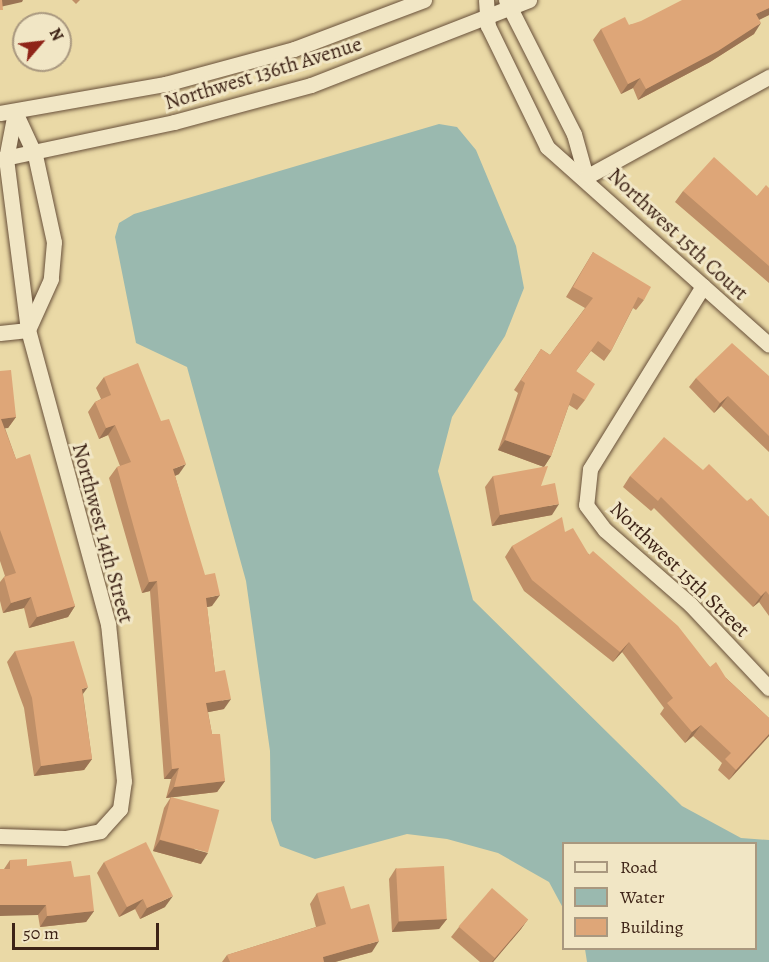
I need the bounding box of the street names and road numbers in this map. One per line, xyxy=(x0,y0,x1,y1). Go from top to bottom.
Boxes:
street label: Northwest 136th Avenue xyxy=(161,31,365,115)
street label: Northwest 15th Court xyxy=(603,163,753,305)
street label: Northwest 14th Street xyxy=(67,440,139,626)
street label: Northwest 15th Street xyxy=(605,496,755,642)

